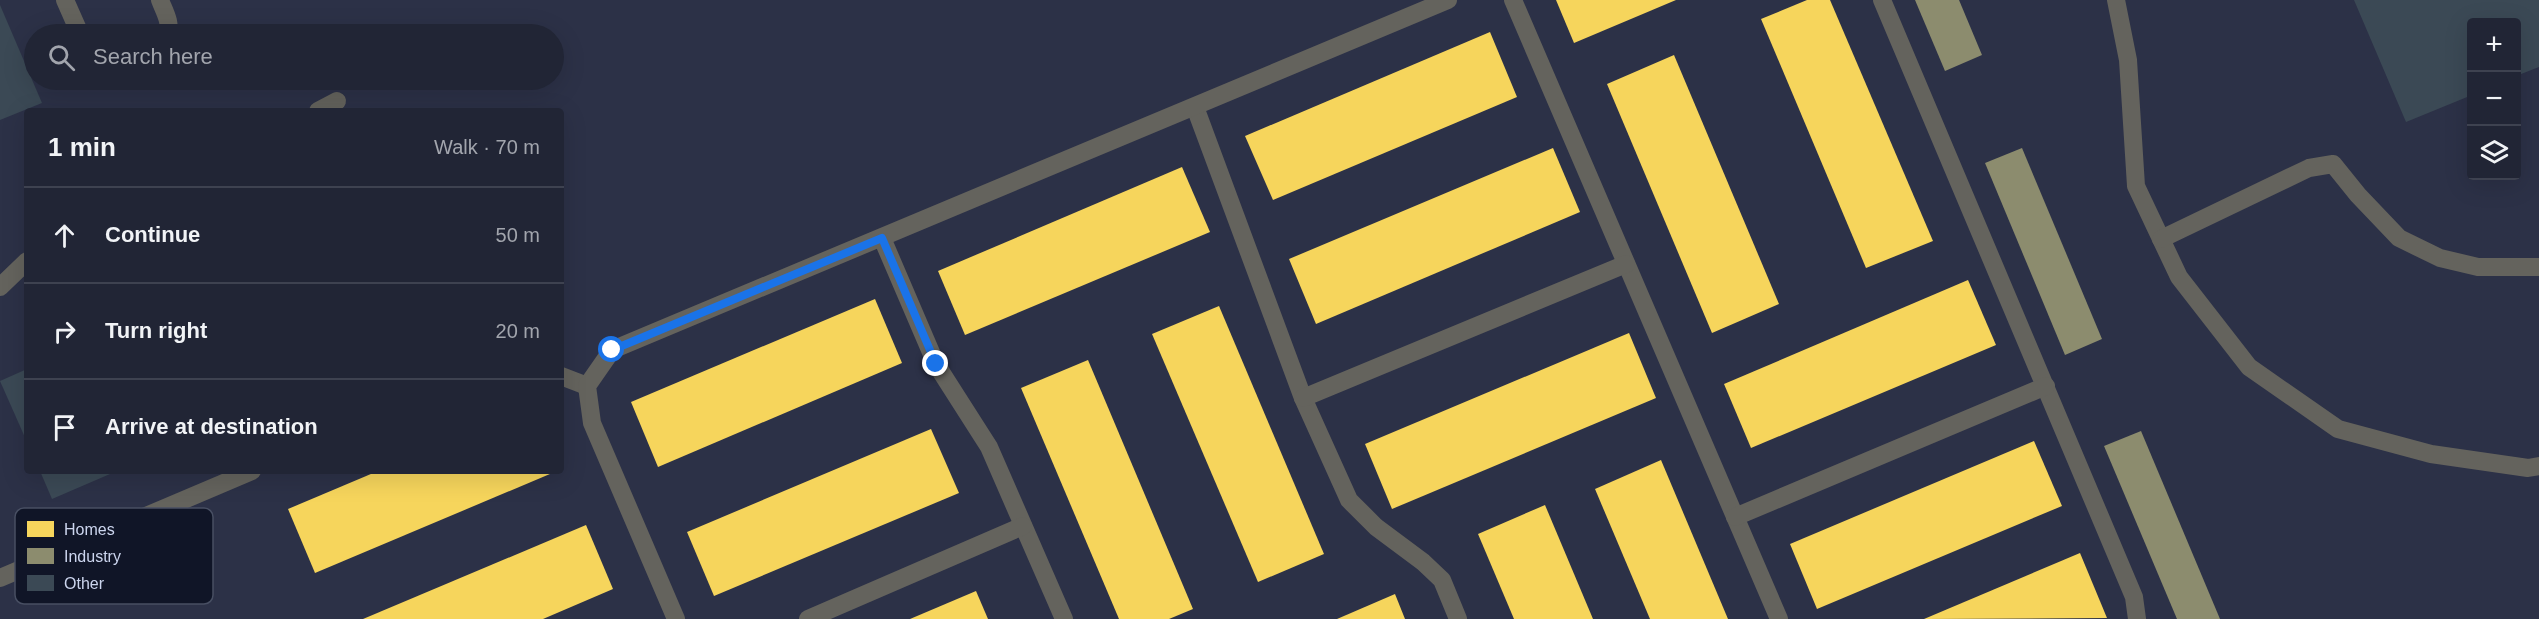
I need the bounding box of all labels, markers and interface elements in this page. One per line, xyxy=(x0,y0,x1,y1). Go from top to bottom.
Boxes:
map controls xyxy=(2467,18,2521,180)
button: + xyxy=(2467,18,2521,72)
search box xyxy=(24,24,564,90)
icon: search xyxy=(45,41,78,74)
text: Search here xyxy=(93,44,213,69)
button: − xyxy=(2467,72,2521,126)
button: layers xyxy=(2467,126,2521,180)
text: 1 min xyxy=(48,132,116,162)
text: Walk · 70 m xyxy=(434,136,540,158)
icon: ahead xyxy=(48,219,81,252)
text: Continue xyxy=(105,222,200,247)
text: 50 m xyxy=(496,224,540,246)
icon: right xyxy=(48,315,81,348)
text: Turn right xyxy=(105,318,207,343)
text: 20 m xyxy=(496,320,540,342)
route start xyxy=(598,336,624,362)
route end xyxy=(922,350,948,376)
icon: arrive xyxy=(48,411,81,444)
text: Arrive at destination xyxy=(105,414,318,439)
legend xyxy=(15,508,213,604)
text: Homes xyxy=(64,521,115,538)
text: Industry xyxy=(64,548,121,565)
text: Other xyxy=(64,575,105,592)

